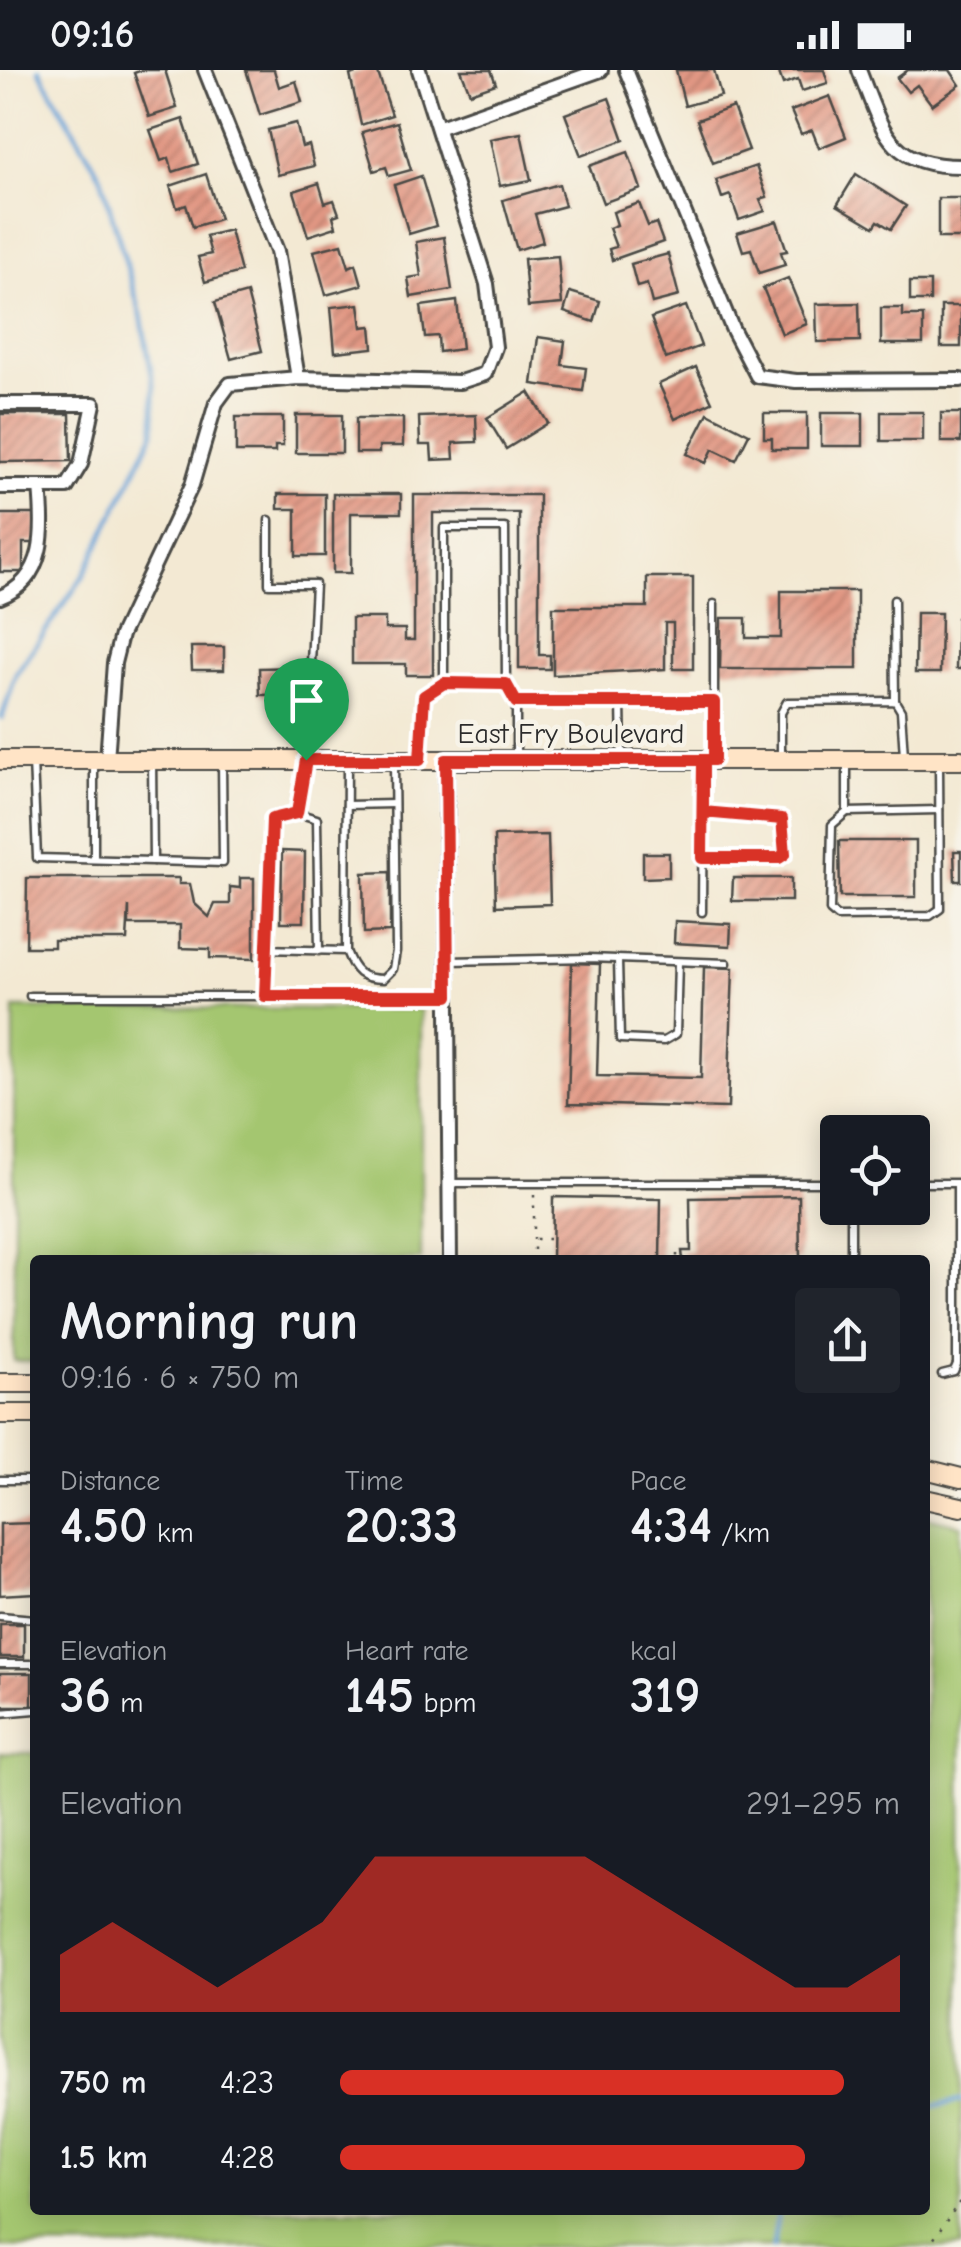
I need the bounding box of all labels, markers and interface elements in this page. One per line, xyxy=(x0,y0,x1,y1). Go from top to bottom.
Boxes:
text: 09:16 xyxy=(50,13,134,57)
pin xyxy=(264,658,349,761)
icon: arrive xyxy=(279,673,334,728)
street label: East Fry Boulevard xyxy=(458,718,684,750)
map controls xyxy=(820,1115,930,1225)
button: locate xyxy=(820,1115,930,1225)
button: share xyxy=(795,1288,900,1393)
text: Morning run xyxy=(60,1289,358,1353)
text: 09:16 · 6 × 750 m xyxy=(60,1359,299,1396)
text: Distance xyxy=(60,1465,160,1497)
text: Time xyxy=(345,1465,403,1497)
text: Pace xyxy=(630,1465,686,1497)
text: 4.50 xyxy=(60,1497,148,1555)
text: 20:33 xyxy=(345,1497,458,1555)
text: 4:34 xyxy=(630,1497,712,1555)
text: km xyxy=(148,1517,194,1549)
text: /km xyxy=(712,1517,770,1549)
text: Elevation xyxy=(60,1635,167,1667)
text: Heart rate xyxy=(345,1635,468,1667)
text: kcal xyxy=(630,1635,677,1667)
text: 36 xyxy=(60,1667,111,1725)
text: 145 xyxy=(345,1667,414,1725)
text: 319 xyxy=(630,1667,700,1725)
text: m xyxy=(111,1687,143,1719)
text: bpm xyxy=(414,1687,477,1719)
text: Elevation xyxy=(60,1785,183,1822)
text: 291–295 m xyxy=(746,1785,900,1822)
text: 750 m xyxy=(60,2064,147,2101)
text: 4:23 xyxy=(220,2064,274,2101)
text: 1.5 km xyxy=(60,2139,148,2176)
text: 4:28 xyxy=(220,2139,275,2176)

